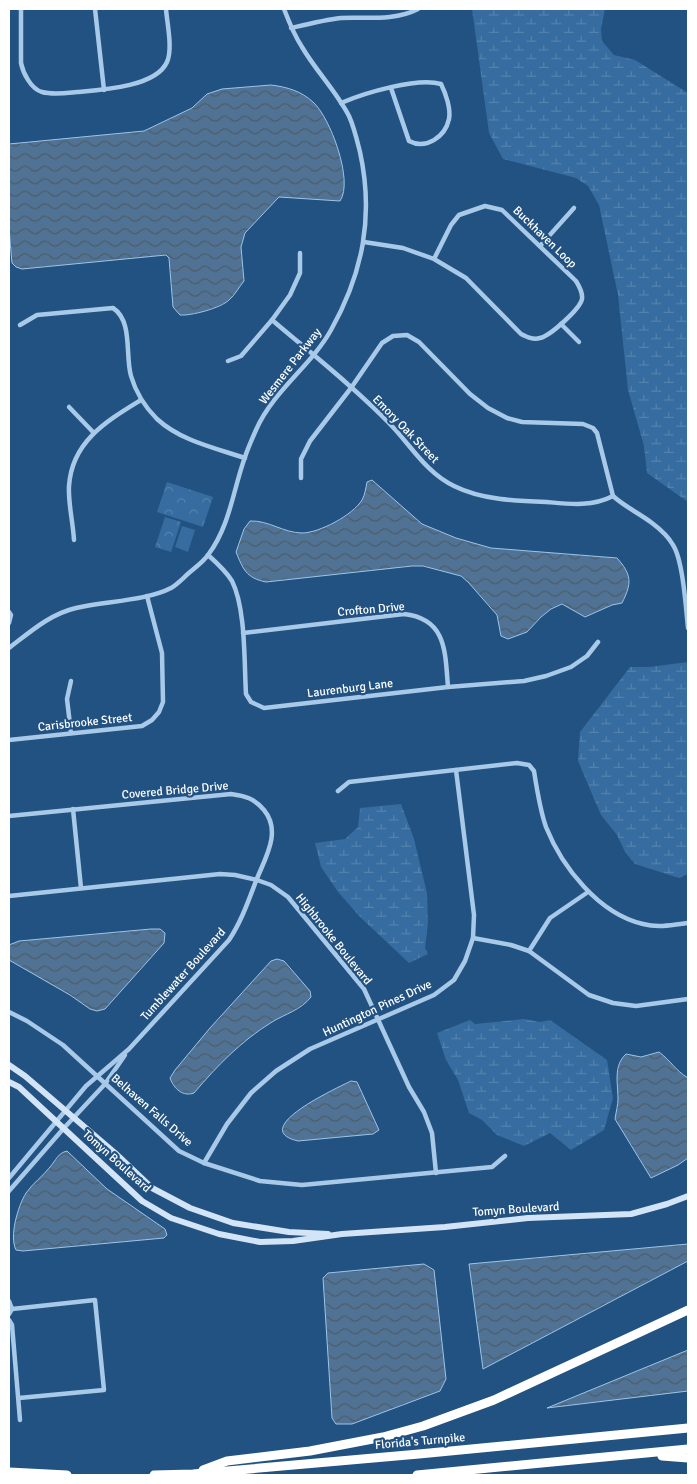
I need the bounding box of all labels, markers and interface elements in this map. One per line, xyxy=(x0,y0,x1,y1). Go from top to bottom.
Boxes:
street label: Buckhaven Loop xyxy=(510,203,580,272)
street label: Wesmere Parkway xyxy=(256,325,325,407)
street label: Emory Oak Street xyxy=(369,392,442,467)
street label: Crofton Drive xyxy=(337,599,405,620)
street label: Laurenburg Lane xyxy=(306,676,394,701)
street label: Carisbrooke Street xyxy=(37,710,133,735)
street label: Covered Bridge Drive xyxy=(121,778,229,803)
street label: Highbrooke Boulevard xyxy=(292,891,375,988)
street label: Tumblewater Boulevard xyxy=(138,925,229,1024)
street label: Huntington Pines Drive xyxy=(320,977,434,1040)
street label: Belhaven Falls Drive xyxy=(108,1071,196,1150)
street label: Tomyn Boulevard xyxy=(79,1127,154,1196)
street label: Tomyn Boulevard xyxy=(472,1199,560,1220)
street label: Florida's Turnpike xyxy=(374,1430,466,1453)

